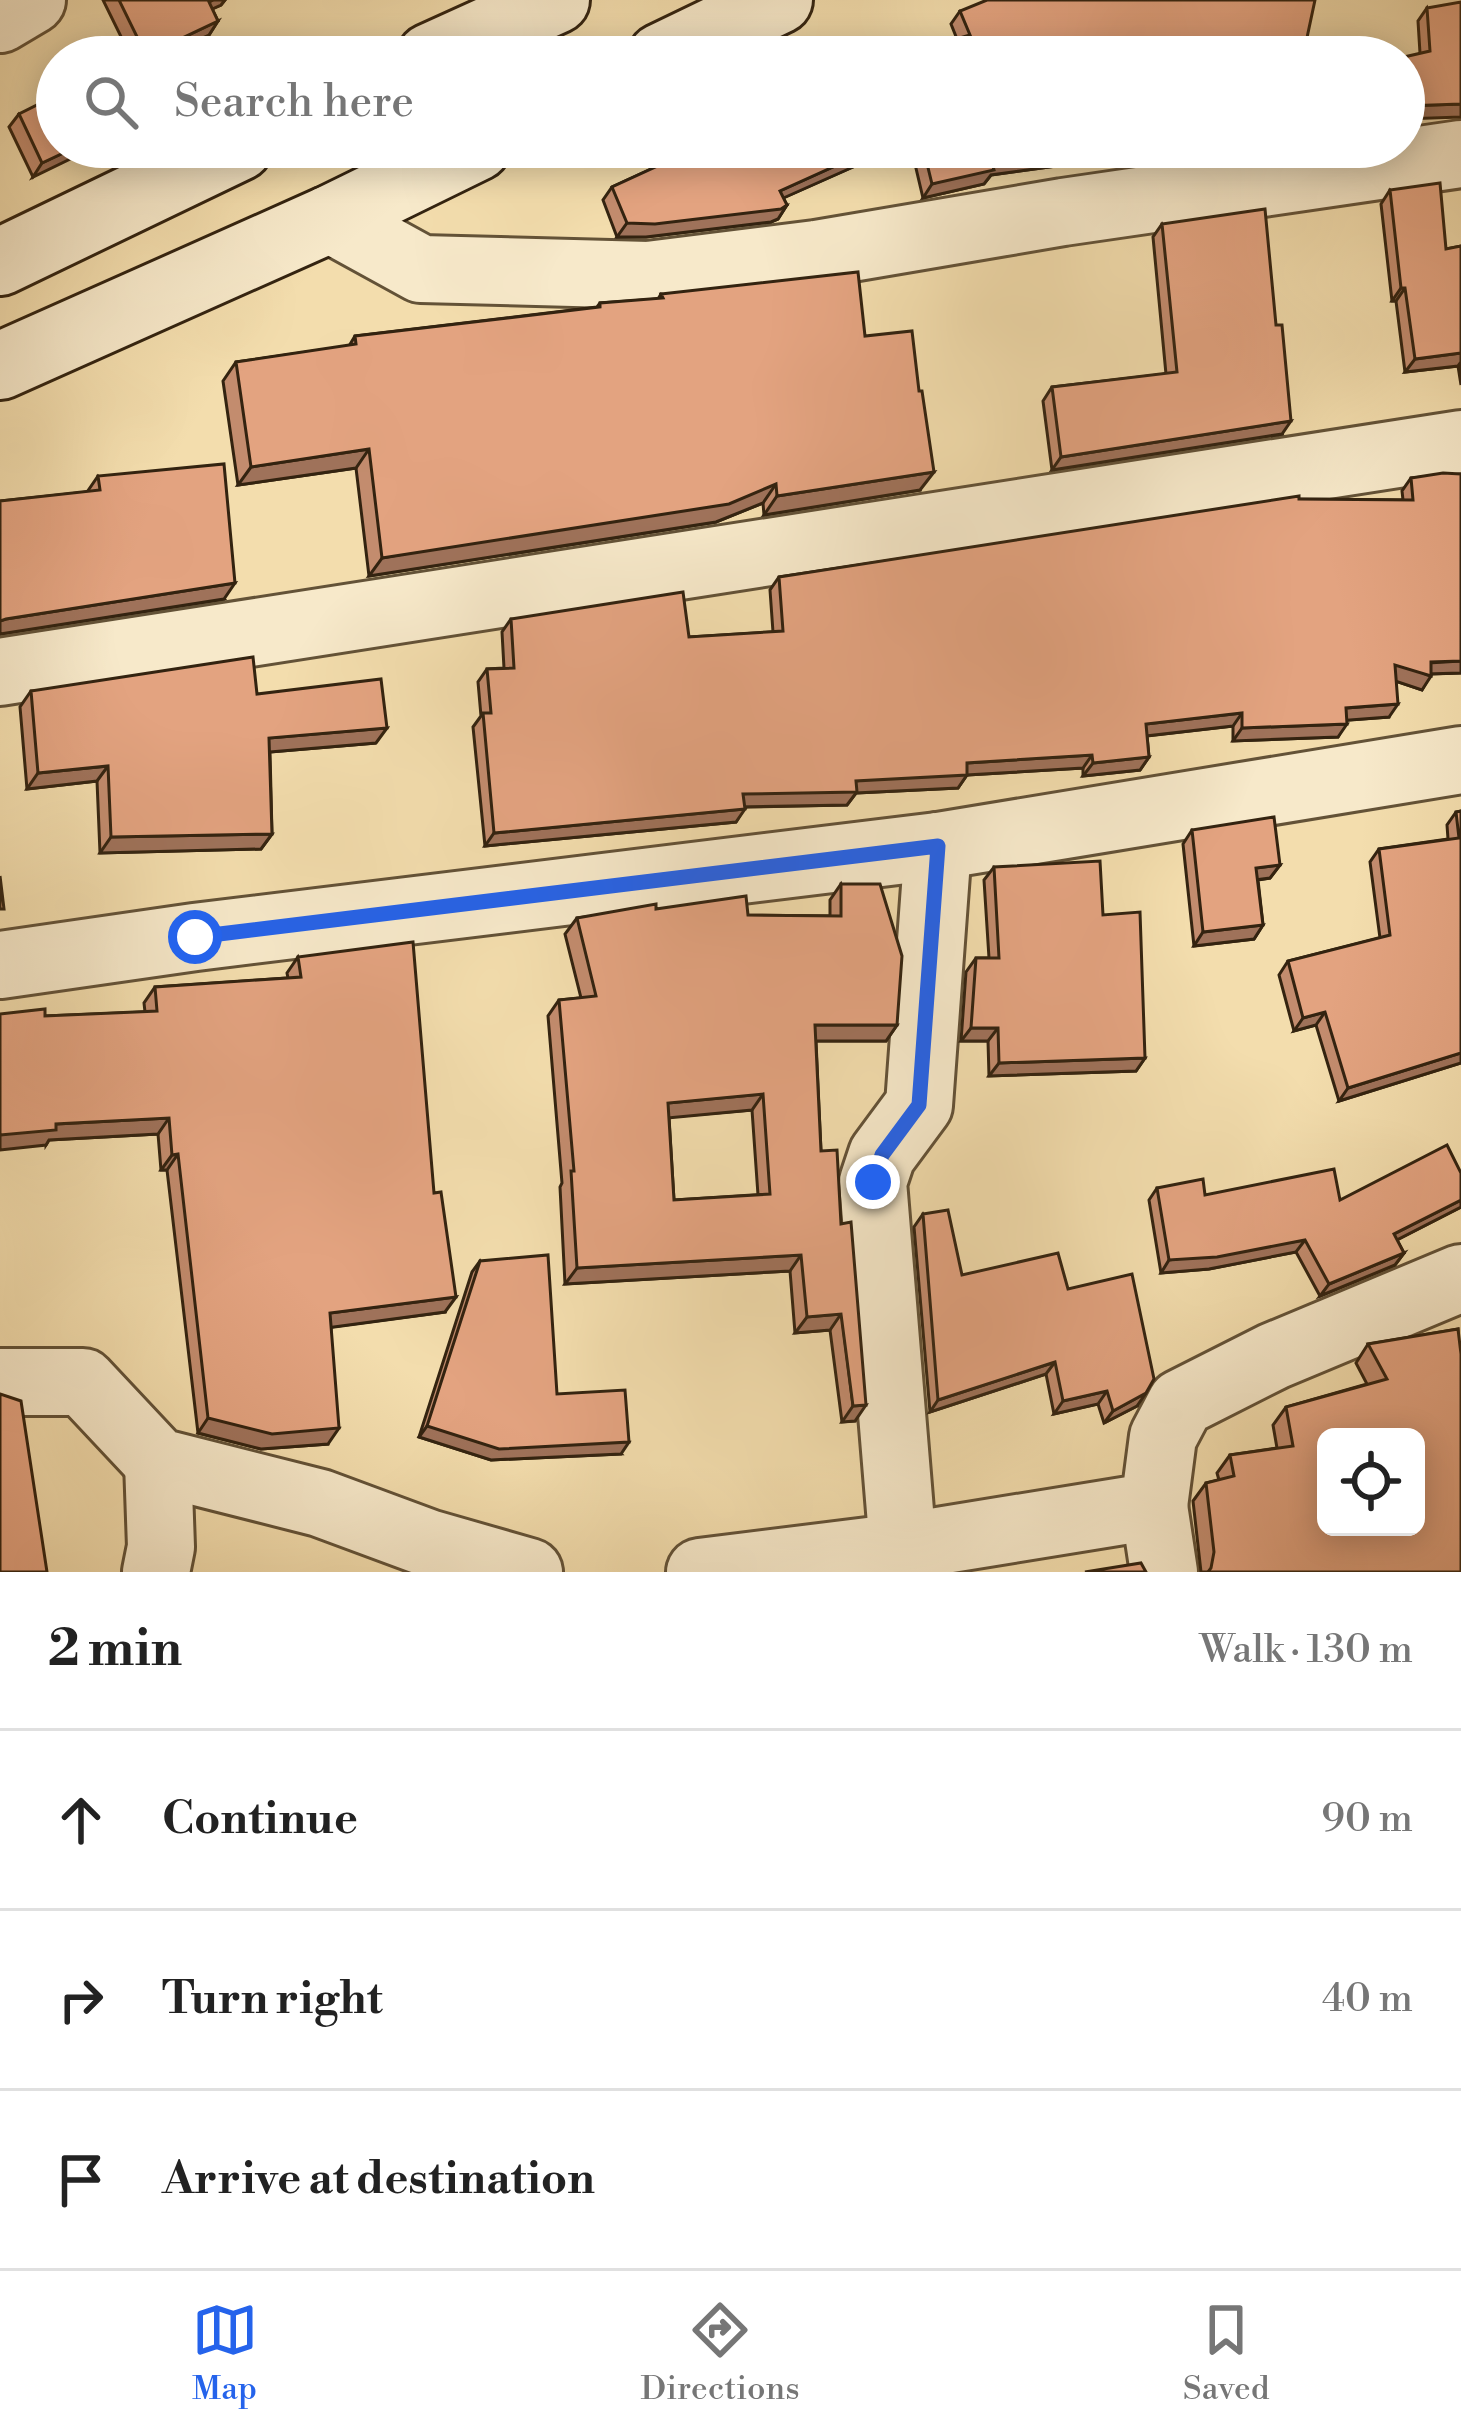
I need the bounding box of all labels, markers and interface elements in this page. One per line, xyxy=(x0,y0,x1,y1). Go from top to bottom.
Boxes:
search box xyxy=(36,36,1425,168)
icon: search xyxy=(78,69,144,135)
text: Search here xyxy=(174,74,414,131)
route start xyxy=(168,910,222,964)
route end xyxy=(846,1155,900,1209)
map controls xyxy=(1317,1428,1425,1536)
button: locate xyxy=(1317,1428,1425,1536)
text: 2 min xyxy=(48,1618,182,1682)
text: Walk · 130 m xyxy=(1200,1626,1413,1675)
icon: ahead xyxy=(48,1787,114,1853)
text: Continue xyxy=(162,1791,358,1848)
text: 90 m xyxy=(1321,1795,1413,1844)
icon: right xyxy=(48,1967,114,2033)
text: Turn right xyxy=(162,1971,383,2028)
text: 40 m xyxy=(1322,1975,1413,2024)
icon: arrive xyxy=(48,2147,114,2213)
text: Arrive at destination xyxy=(162,2151,595,2208)
tab: Map xyxy=(192,2297,258,2410)
tab: Directions xyxy=(641,2297,800,2410)
tab: Saved xyxy=(1183,2297,1269,2410)

